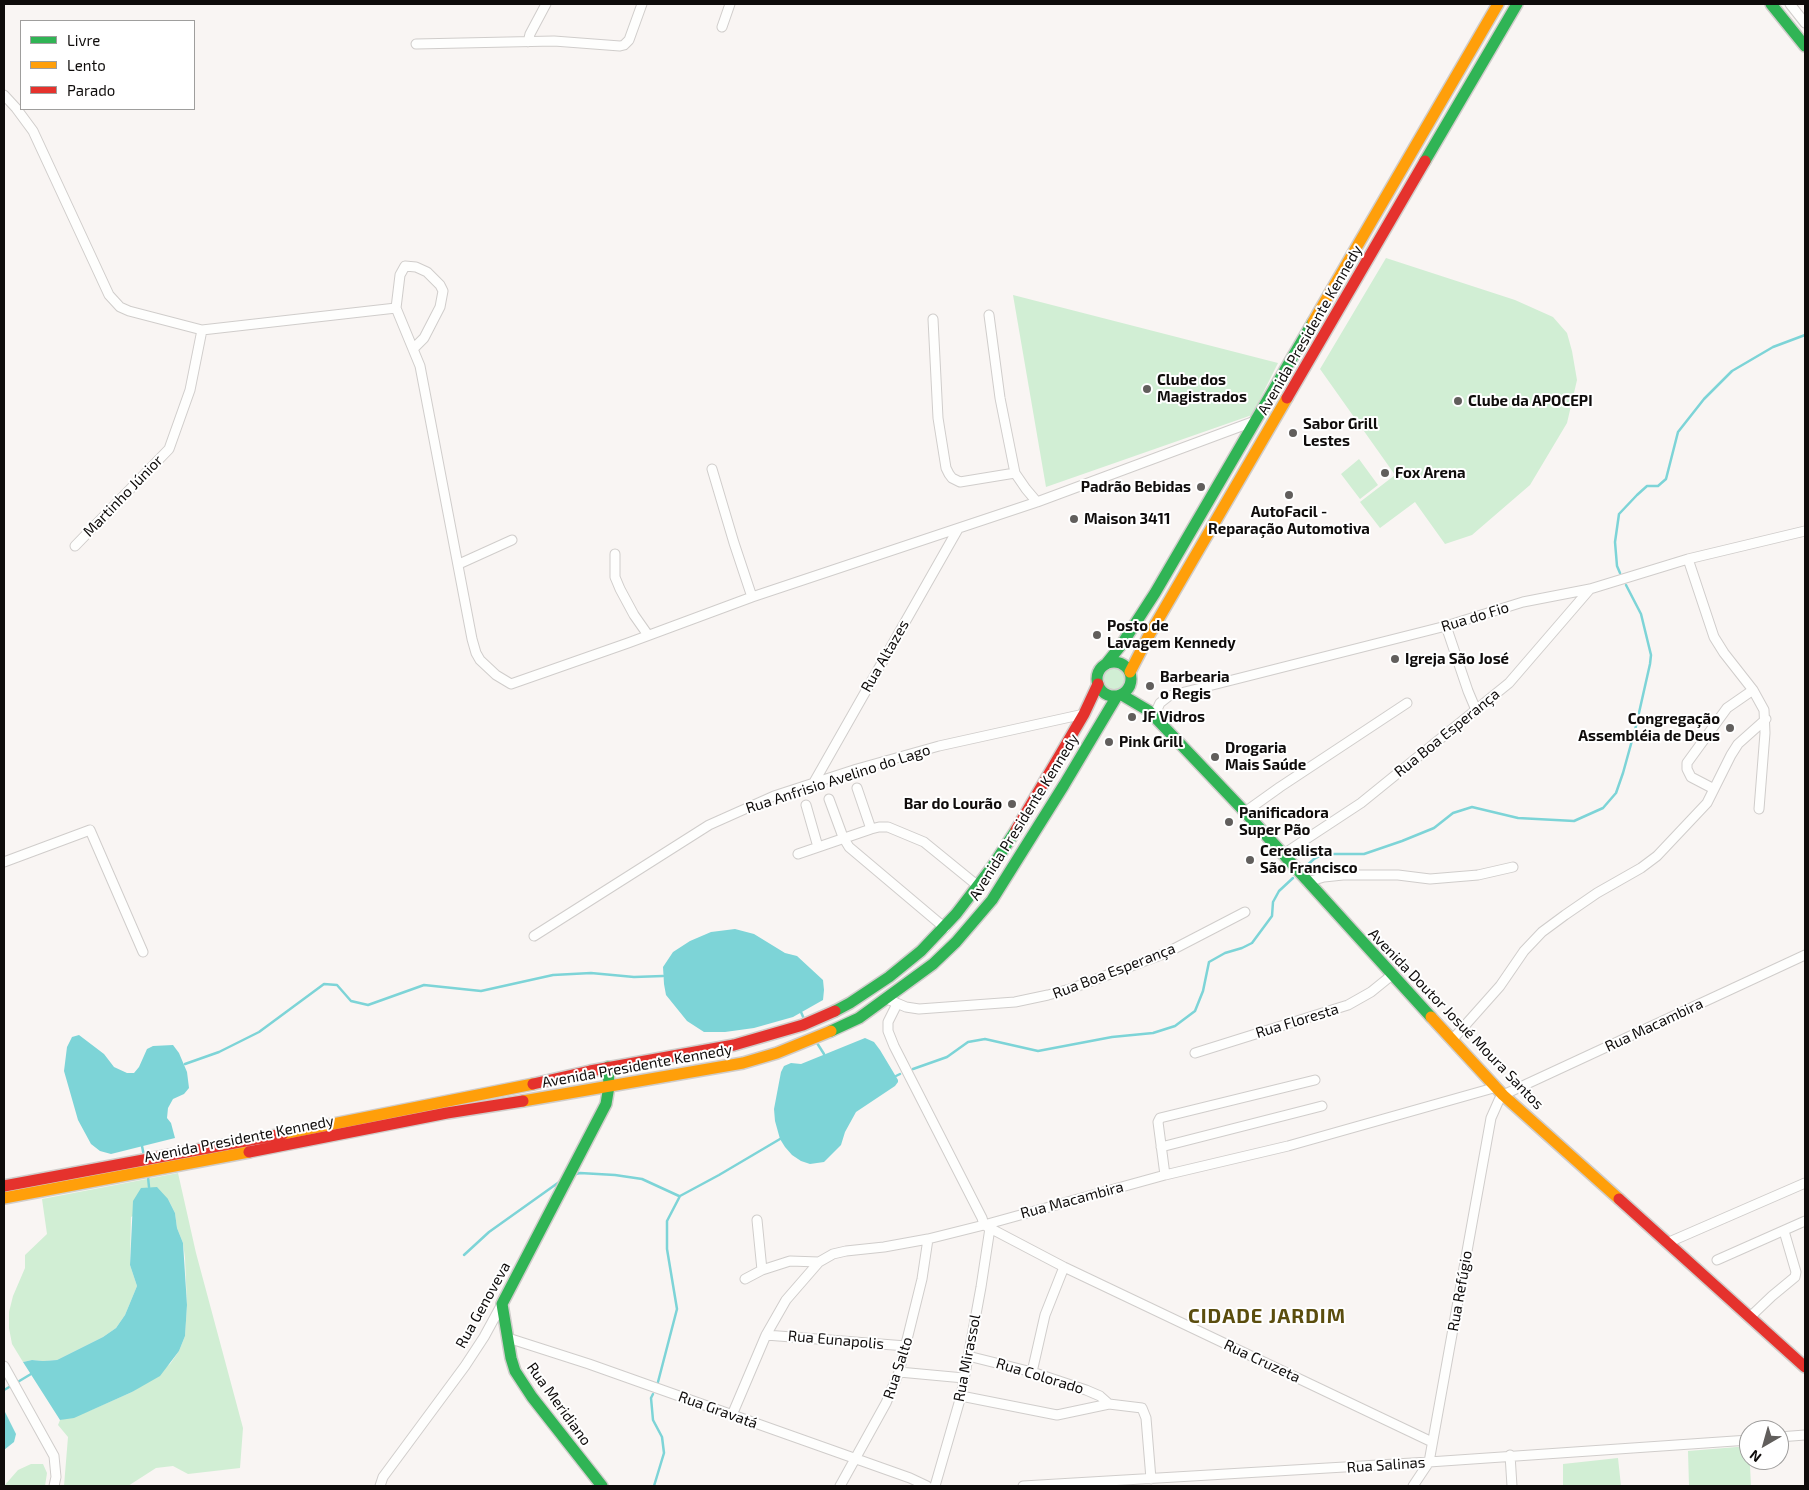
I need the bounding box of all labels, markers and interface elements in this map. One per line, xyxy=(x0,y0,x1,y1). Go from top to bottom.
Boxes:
legend xyxy=(20,20,195,110)
text: Livre xyxy=(67,31,100,49)
text: Lento xyxy=(67,56,106,74)
text: Parado xyxy=(67,81,115,99)
street label: Avenida Presidente Kennedy xyxy=(1254,242,1366,418)
place label: Clube dos Magistrados xyxy=(1157,371,1247,406)
marker: Clube dos Magistrados xyxy=(1141,383,1153,395)
place label: Clube da APOCEPI xyxy=(1468,392,1593,410)
marker: Clube da APOCEPI xyxy=(1452,395,1464,407)
place label: Sabor Grill Lestes xyxy=(1303,415,1378,450)
marker: Sabor Grill Lestes xyxy=(1287,427,1299,439)
street label: Martinho Júnior xyxy=(79,451,167,541)
place label: Fox Arena xyxy=(1395,464,1466,482)
marker: Fox Arena xyxy=(1379,467,1391,479)
place label: Padrão Bebidas xyxy=(1081,478,1191,496)
marker: Padrão Bebidas xyxy=(1195,481,1207,493)
marker: AutoFacil - Reparação Automotiva xyxy=(1283,489,1295,501)
place label: AutoFacil - Reparação Automotiva xyxy=(1208,503,1370,538)
place label: Maison 3411 xyxy=(1084,510,1171,528)
marker: Maison 3411 xyxy=(1068,513,1080,525)
street label: Rua do Fio xyxy=(1439,598,1511,636)
street label: Rua Altazes xyxy=(857,617,913,695)
place label: Posto de Lavagem Kennedy xyxy=(1107,617,1236,652)
marker: Posto de Lavagem Kennedy xyxy=(1091,629,1103,641)
place label: Igreja São José xyxy=(1405,650,1509,668)
marker: Igreja São José xyxy=(1389,653,1401,665)
place label: Barbearia o Regis xyxy=(1160,668,1230,703)
marker: Barbearia o Regis xyxy=(1144,680,1156,692)
street label: Rua Boa Esperança xyxy=(1391,685,1503,781)
place label: JF Vidros xyxy=(1142,708,1205,726)
place label: Congregação Assembléia de Deus xyxy=(1578,710,1720,745)
marker: JF Vidros xyxy=(1126,711,1138,723)
marker: Congregação Assembléia de Deus xyxy=(1724,722,1736,734)
street label: Avenida Presidente Kennedy xyxy=(965,730,1083,904)
place label: Pink Grill xyxy=(1119,733,1183,751)
marker: Pink Grill xyxy=(1103,736,1115,748)
place label: Drogaria Mais Saúde xyxy=(1225,739,1306,774)
street label: Rua Anfrisio Avelino do Lago xyxy=(743,741,933,817)
marker: Drogaria Mais Saúde xyxy=(1209,751,1221,763)
place label: Bar do Lourão xyxy=(904,795,1002,813)
marker: Bar do Lourão xyxy=(1006,798,1018,810)
place label: Panificadora Super Pão xyxy=(1239,804,1329,839)
marker: Panificadora Super Pão xyxy=(1223,816,1235,828)
place label: Cerealista São Francisco xyxy=(1260,842,1358,877)
marker: Cerealista São Francisco xyxy=(1244,854,1256,866)
street label: Avenida Doutor Josué Moura Santos xyxy=(1365,925,1547,1113)
street label: Rua Boa Esperança xyxy=(1050,939,1178,1003)
street label: Rua Macambira xyxy=(1602,994,1706,1056)
street label: Rua Floresta xyxy=(1253,1000,1341,1042)
street label: Avenida Presidente Kennedy xyxy=(540,1040,734,1092)
street label: Avenida Presidente Kennedy xyxy=(143,1112,335,1166)
street label: Rua Macambira xyxy=(1018,1178,1126,1222)
street label: Rua Refúgio xyxy=(1444,1249,1476,1333)
street label: Rua Genoveva xyxy=(452,1259,514,1351)
district label: CIDADE JARDIM xyxy=(1186,1304,1348,1328)
street label: Rua Mirassol xyxy=(950,1313,984,1403)
street label: Rua Eunapolis xyxy=(787,1327,885,1353)
street label: Rua Salto xyxy=(879,1334,917,1402)
street label: Rua Cruzeta xyxy=(1221,1335,1303,1387)
street label: Rua Colorado xyxy=(994,1354,1086,1398)
street label: Rua Meridiano xyxy=(523,1359,595,1449)
street label: Rua Gravatá xyxy=(676,1387,760,1433)
north arrow xyxy=(1739,1420,1789,1470)
text: N xyxy=(1746,1447,1764,1466)
street label: Rua Salinas xyxy=(1346,1453,1426,1477)

